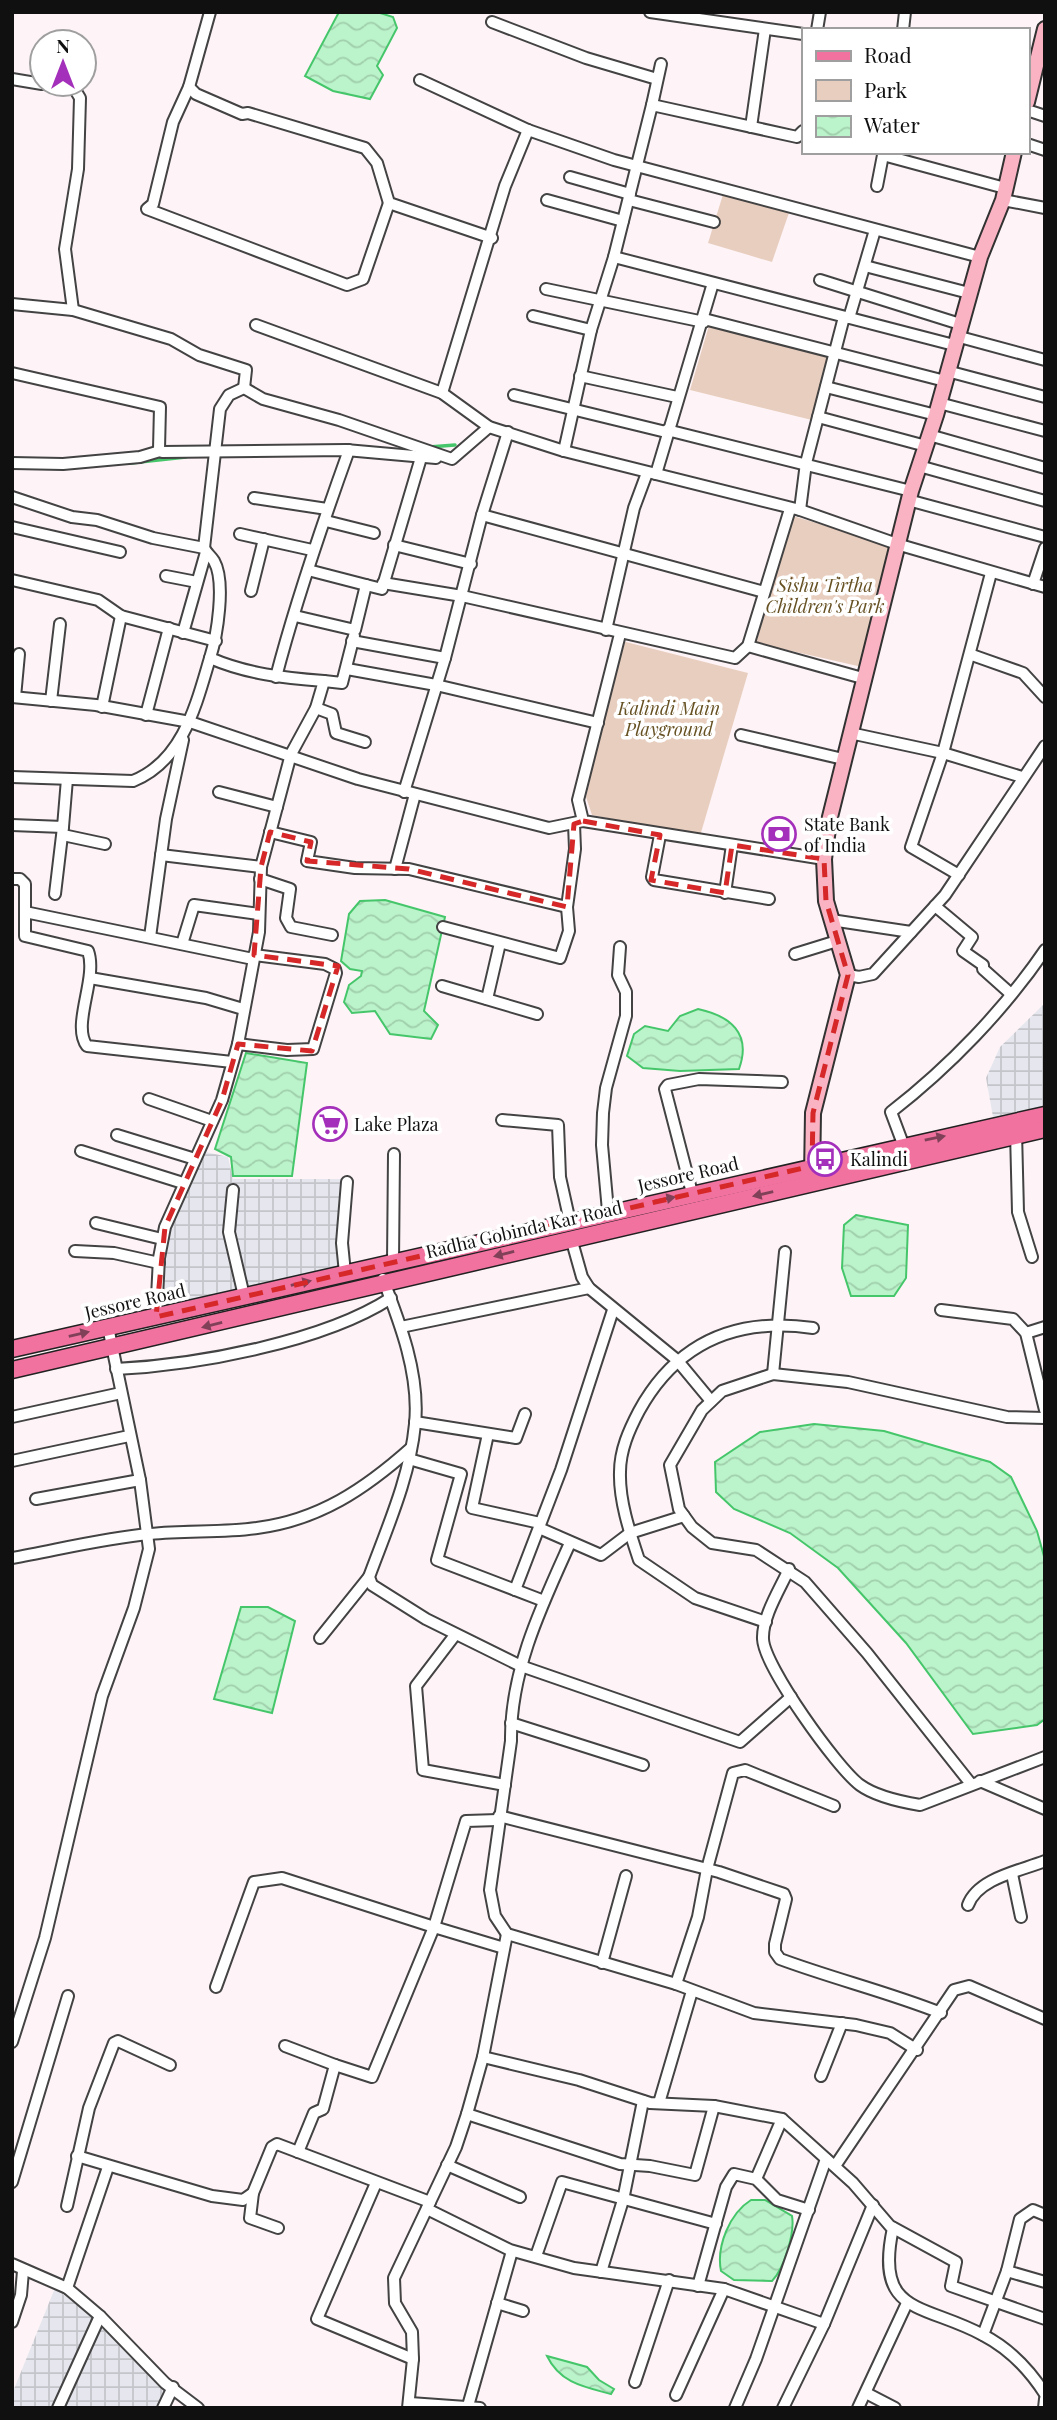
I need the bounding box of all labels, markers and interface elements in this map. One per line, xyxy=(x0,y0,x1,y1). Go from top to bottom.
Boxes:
north arrow xyxy=(28,28,98,98)
legend xyxy=(802,28,1029,154)
text: N xyxy=(56,32,70,58)
text: Road xyxy=(864,40,912,68)
text: Park xyxy=(864,75,908,103)
text: Water xyxy=(863,110,920,138)
park label: Sishu Tirtha Children's Park xyxy=(765,573,885,618)
park label: Kalindi Main Playground xyxy=(617,696,720,741)
place label: State Bank of India xyxy=(804,812,890,857)
bank icon: State Bank of India xyxy=(760,815,798,853)
supermarket icon: Lake Plaza xyxy=(311,1105,349,1143)
place label: Lake Plaza xyxy=(354,1112,439,1136)
one-way arrow xyxy=(924,1132,946,1143)
bus stop icon: Kalindi xyxy=(806,1140,844,1178)
place label: Kalindi xyxy=(850,1147,908,1171)
street label: Jessore Road xyxy=(634,1151,741,1197)
one-way arrow xyxy=(752,1188,774,1199)
one-way arrow xyxy=(654,1193,676,1204)
street label: Radha Gobinda Kar Road xyxy=(423,1195,625,1263)
one-way arrow xyxy=(493,1249,515,1260)
one-way arrow xyxy=(290,1277,312,1288)
street label: Jessore Road xyxy=(81,1278,188,1324)
one-way arrow xyxy=(201,1320,223,1331)
one-way arrow xyxy=(68,1328,90,1339)

